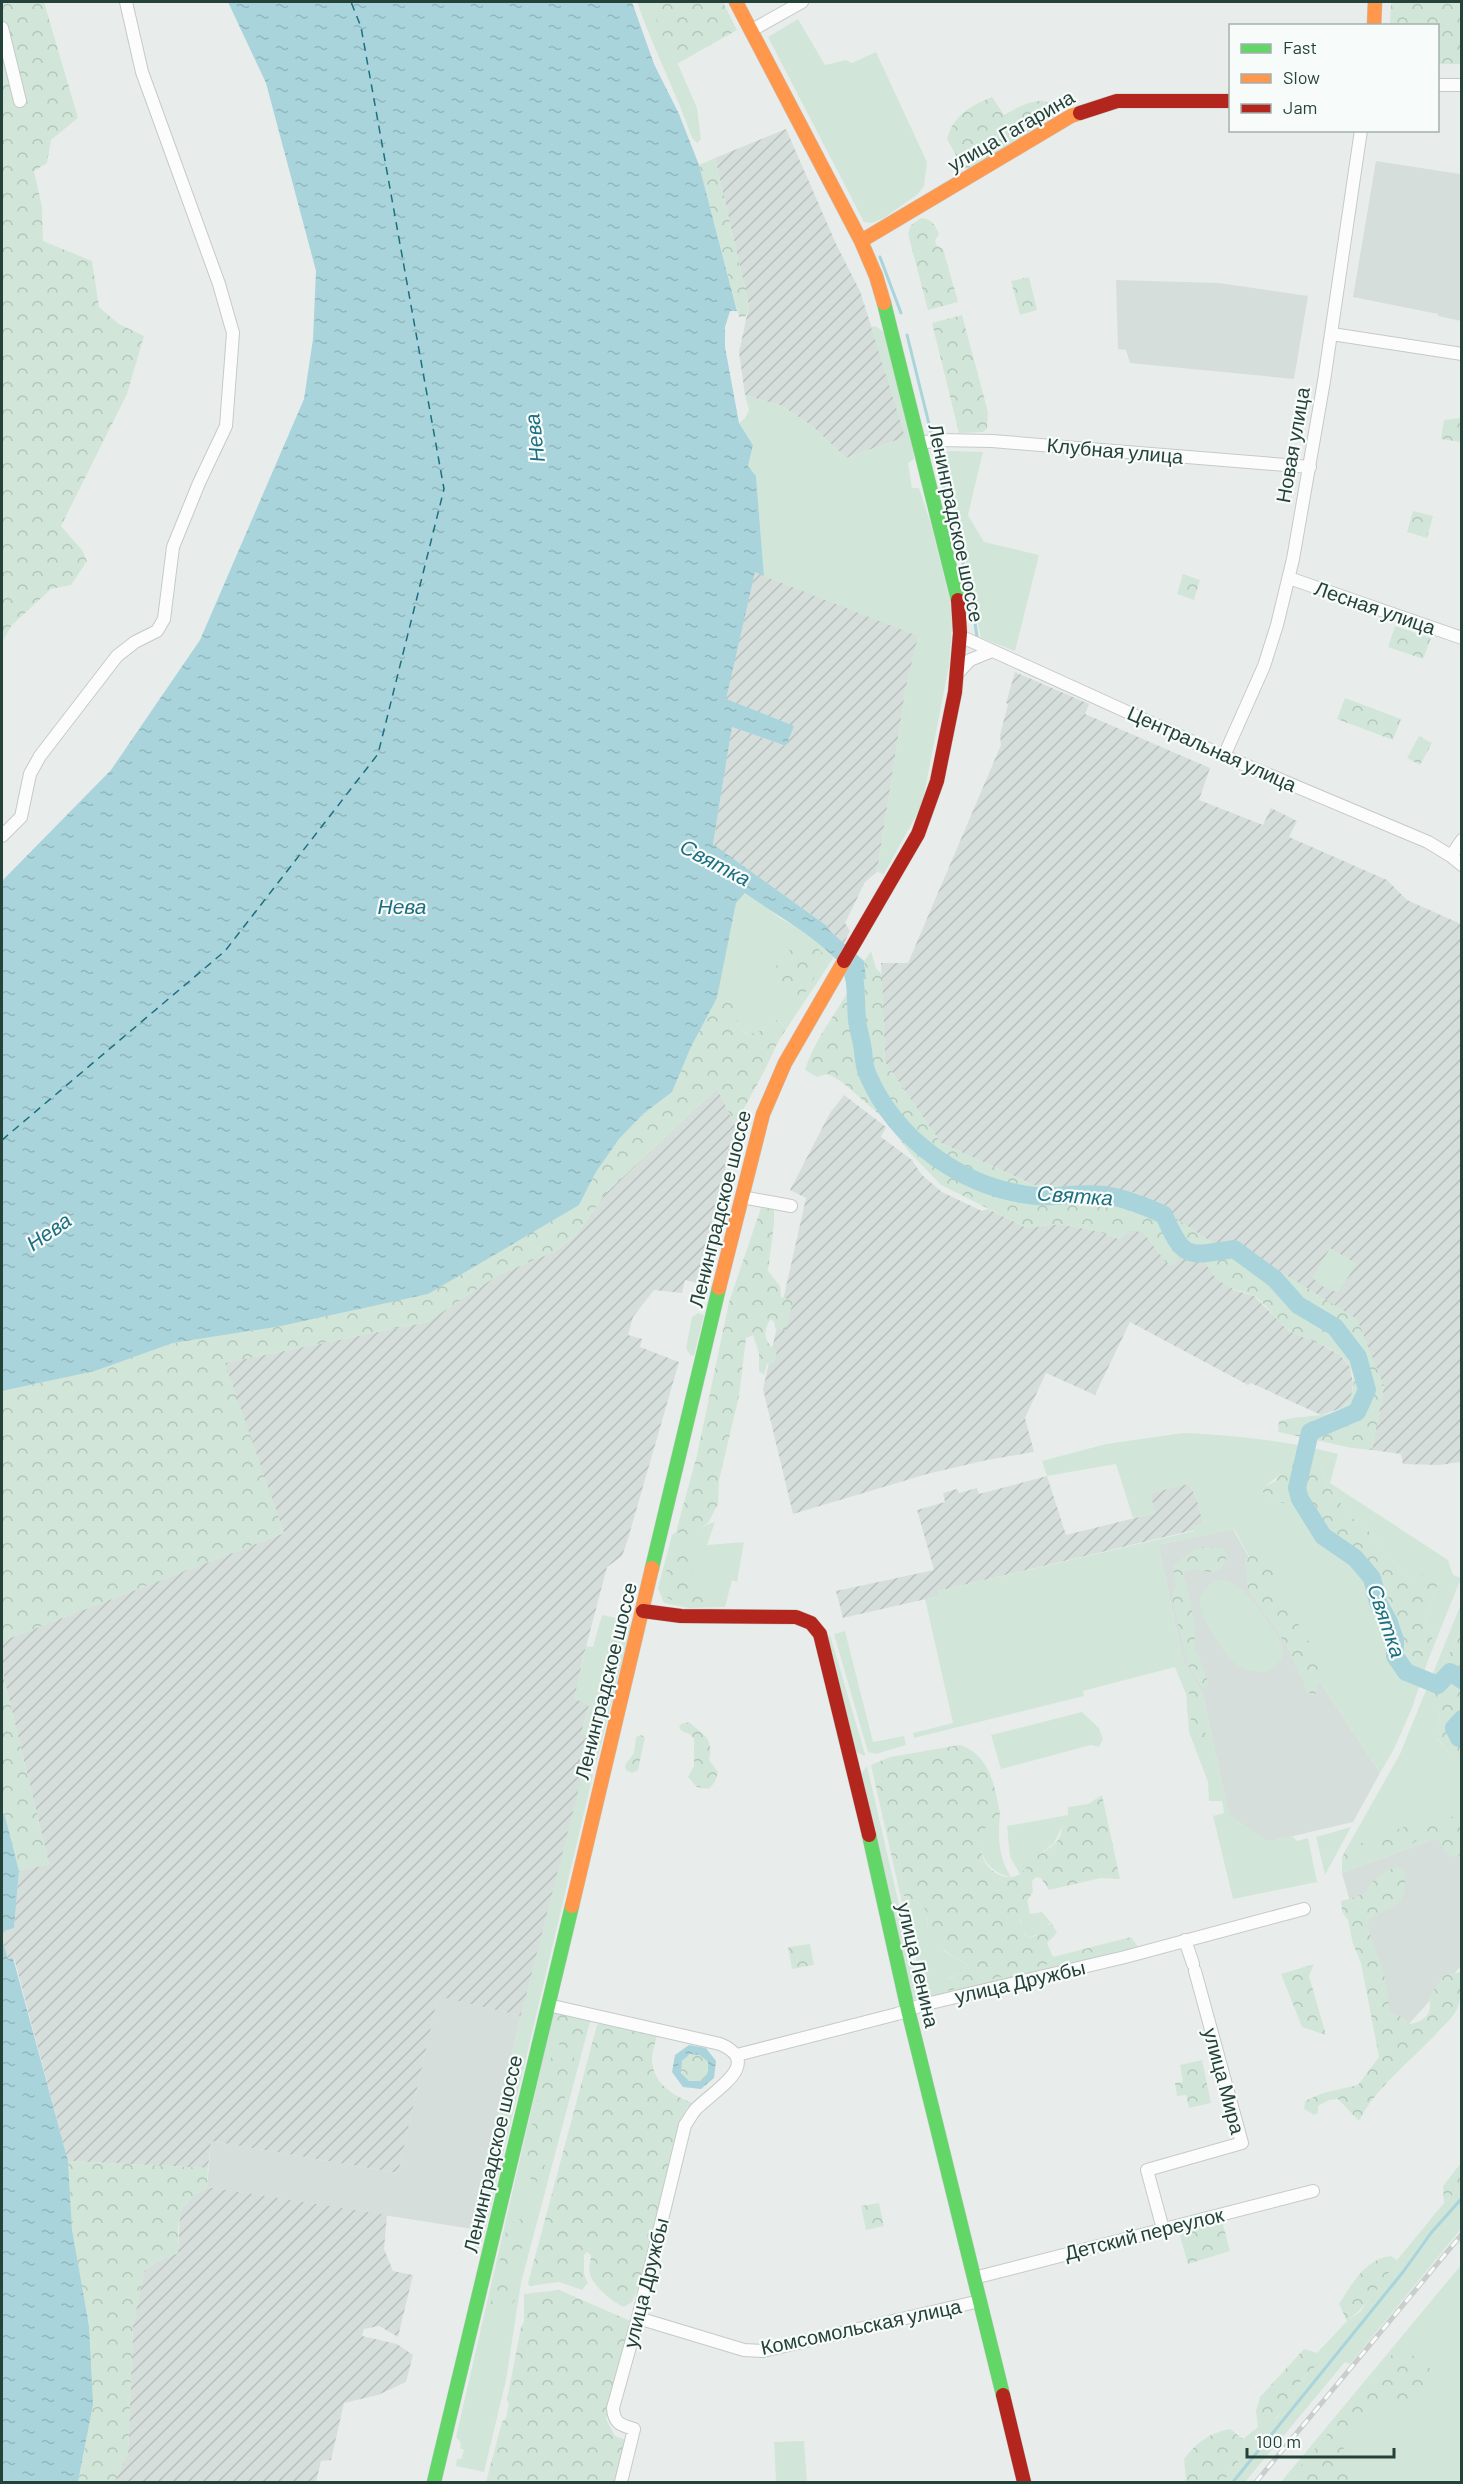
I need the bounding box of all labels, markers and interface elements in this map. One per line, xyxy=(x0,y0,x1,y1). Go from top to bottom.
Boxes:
legend xyxy=(1229,24,1439,132)
text: Fast xyxy=(1283,36,1317,58)
text: Slow xyxy=(1283,66,1320,88)
street label: улица Гагарина xyxy=(943,84,1079,176)
text: Jam xyxy=(1283,96,1317,118)
street label: Новая улица xyxy=(1270,384,1314,504)
water label: Нева xyxy=(518,412,549,464)
street label: Ленинградское шоссе xyxy=(924,421,990,624)
street label: Клубная улица xyxy=(1046,432,1185,468)
street label: Лесная улица xyxy=(1312,575,1440,639)
street label: Центральная улица xyxy=(1124,700,1301,797)
water label: Святка xyxy=(676,833,755,891)
water label: Нева xyxy=(377,893,427,918)
street label: Ленинградское шоссе xyxy=(683,1108,755,1310)
water label: Святка xyxy=(1036,1179,1114,1210)
water label: Нева xyxy=(21,1206,75,1255)
street label: Ленинградское шоссе xyxy=(569,1580,641,1782)
water label: Святка xyxy=(1363,1581,1412,1661)
street label: улица Ленина xyxy=(893,1900,945,2030)
street label: улица Дружбы xyxy=(952,1954,1087,2008)
street label: улица Мира xyxy=(1199,2025,1251,2137)
street label: Ленинградское шоссе xyxy=(458,2053,526,2255)
street label: Детский переулок xyxy=(1062,2202,1226,2264)
street label: улица Дружбы xyxy=(617,2215,673,2350)
street label: Комсомольская улица xyxy=(758,2293,964,2359)
scale bar xyxy=(1247,2421,1394,2459)
text: 100 m xyxy=(1256,2430,1301,2452)

